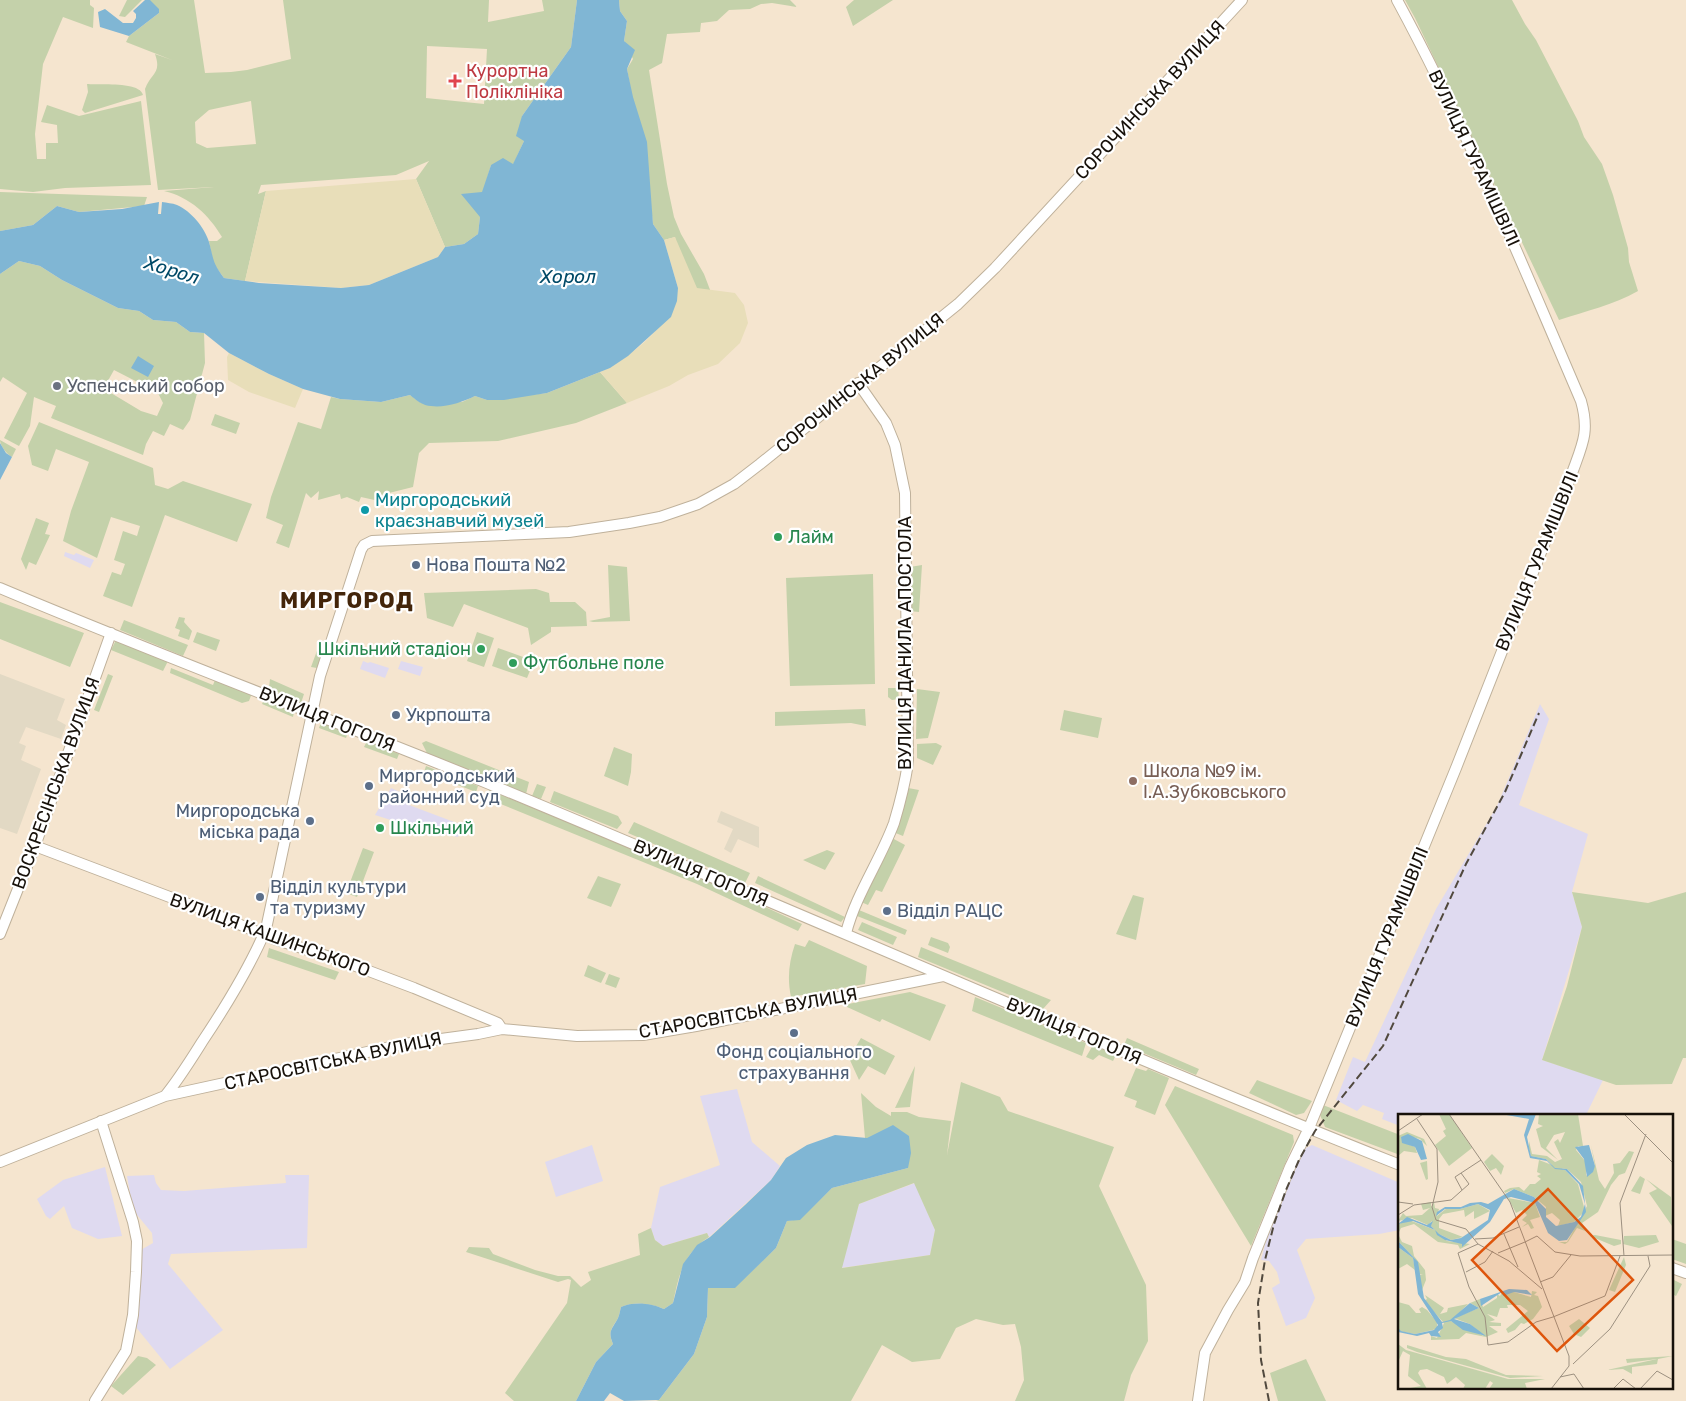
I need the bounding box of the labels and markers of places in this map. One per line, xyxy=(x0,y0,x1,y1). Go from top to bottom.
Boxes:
place label: Курортна Поліклініка xyxy=(466,60,563,103)
marker: Курортна Поліклініка xyxy=(448,74,462,88)
place label: Успенський собор xyxy=(67,375,225,397)
marker: Успенський собор xyxy=(51,380,63,392)
place label: Миргородський краєзнавчий музей xyxy=(375,489,544,532)
marker: Миргородський краєзнавчий музей xyxy=(359,504,371,516)
place label: Лайм xyxy=(788,526,834,548)
marker: Лайм xyxy=(772,531,784,543)
place label: Нова Пошта №2 xyxy=(426,554,566,576)
marker: Нова Пошта №2 xyxy=(410,559,422,571)
place label: Шкільний стадіон xyxy=(317,638,471,660)
marker: Шкільний стадіон xyxy=(475,643,487,655)
place label: Футбольне поле xyxy=(523,652,664,674)
marker: Футбольне поле xyxy=(507,657,519,669)
place label: Укрпошта xyxy=(406,704,491,726)
marker: Укрпошта xyxy=(390,709,402,721)
place label: Школа №9 ім. І.А.Зубковського xyxy=(1143,760,1286,803)
place label: Миргородський районний суд xyxy=(379,765,515,808)
marker: Школа №9 ім. І.А.Зубковського xyxy=(1127,775,1139,787)
marker: Миргородський районний суд xyxy=(363,780,375,792)
place label: Миргородська міська рада xyxy=(176,800,300,843)
marker: Миргородська міська рада xyxy=(304,815,316,827)
place label: Шкільний xyxy=(390,817,474,839)
marker: Шкільний xyxy=(374,822,386,834)
place label: Відділ культури та туризму xyxy=(270,876,406,919)
marker: Відділ культури та туризму xyxy=(254,891,266,903)
place label: Відділ РАЦС xyxy=(897,900,1003,922)
marker: Відділ РАЦС xyxy=(881,905,893,917)
marker: Фонд соціального страхування xyxy=(788,1027,800,1039)
place label: Фонд соціального страхування xyxy=(716,1041,872,1084)

